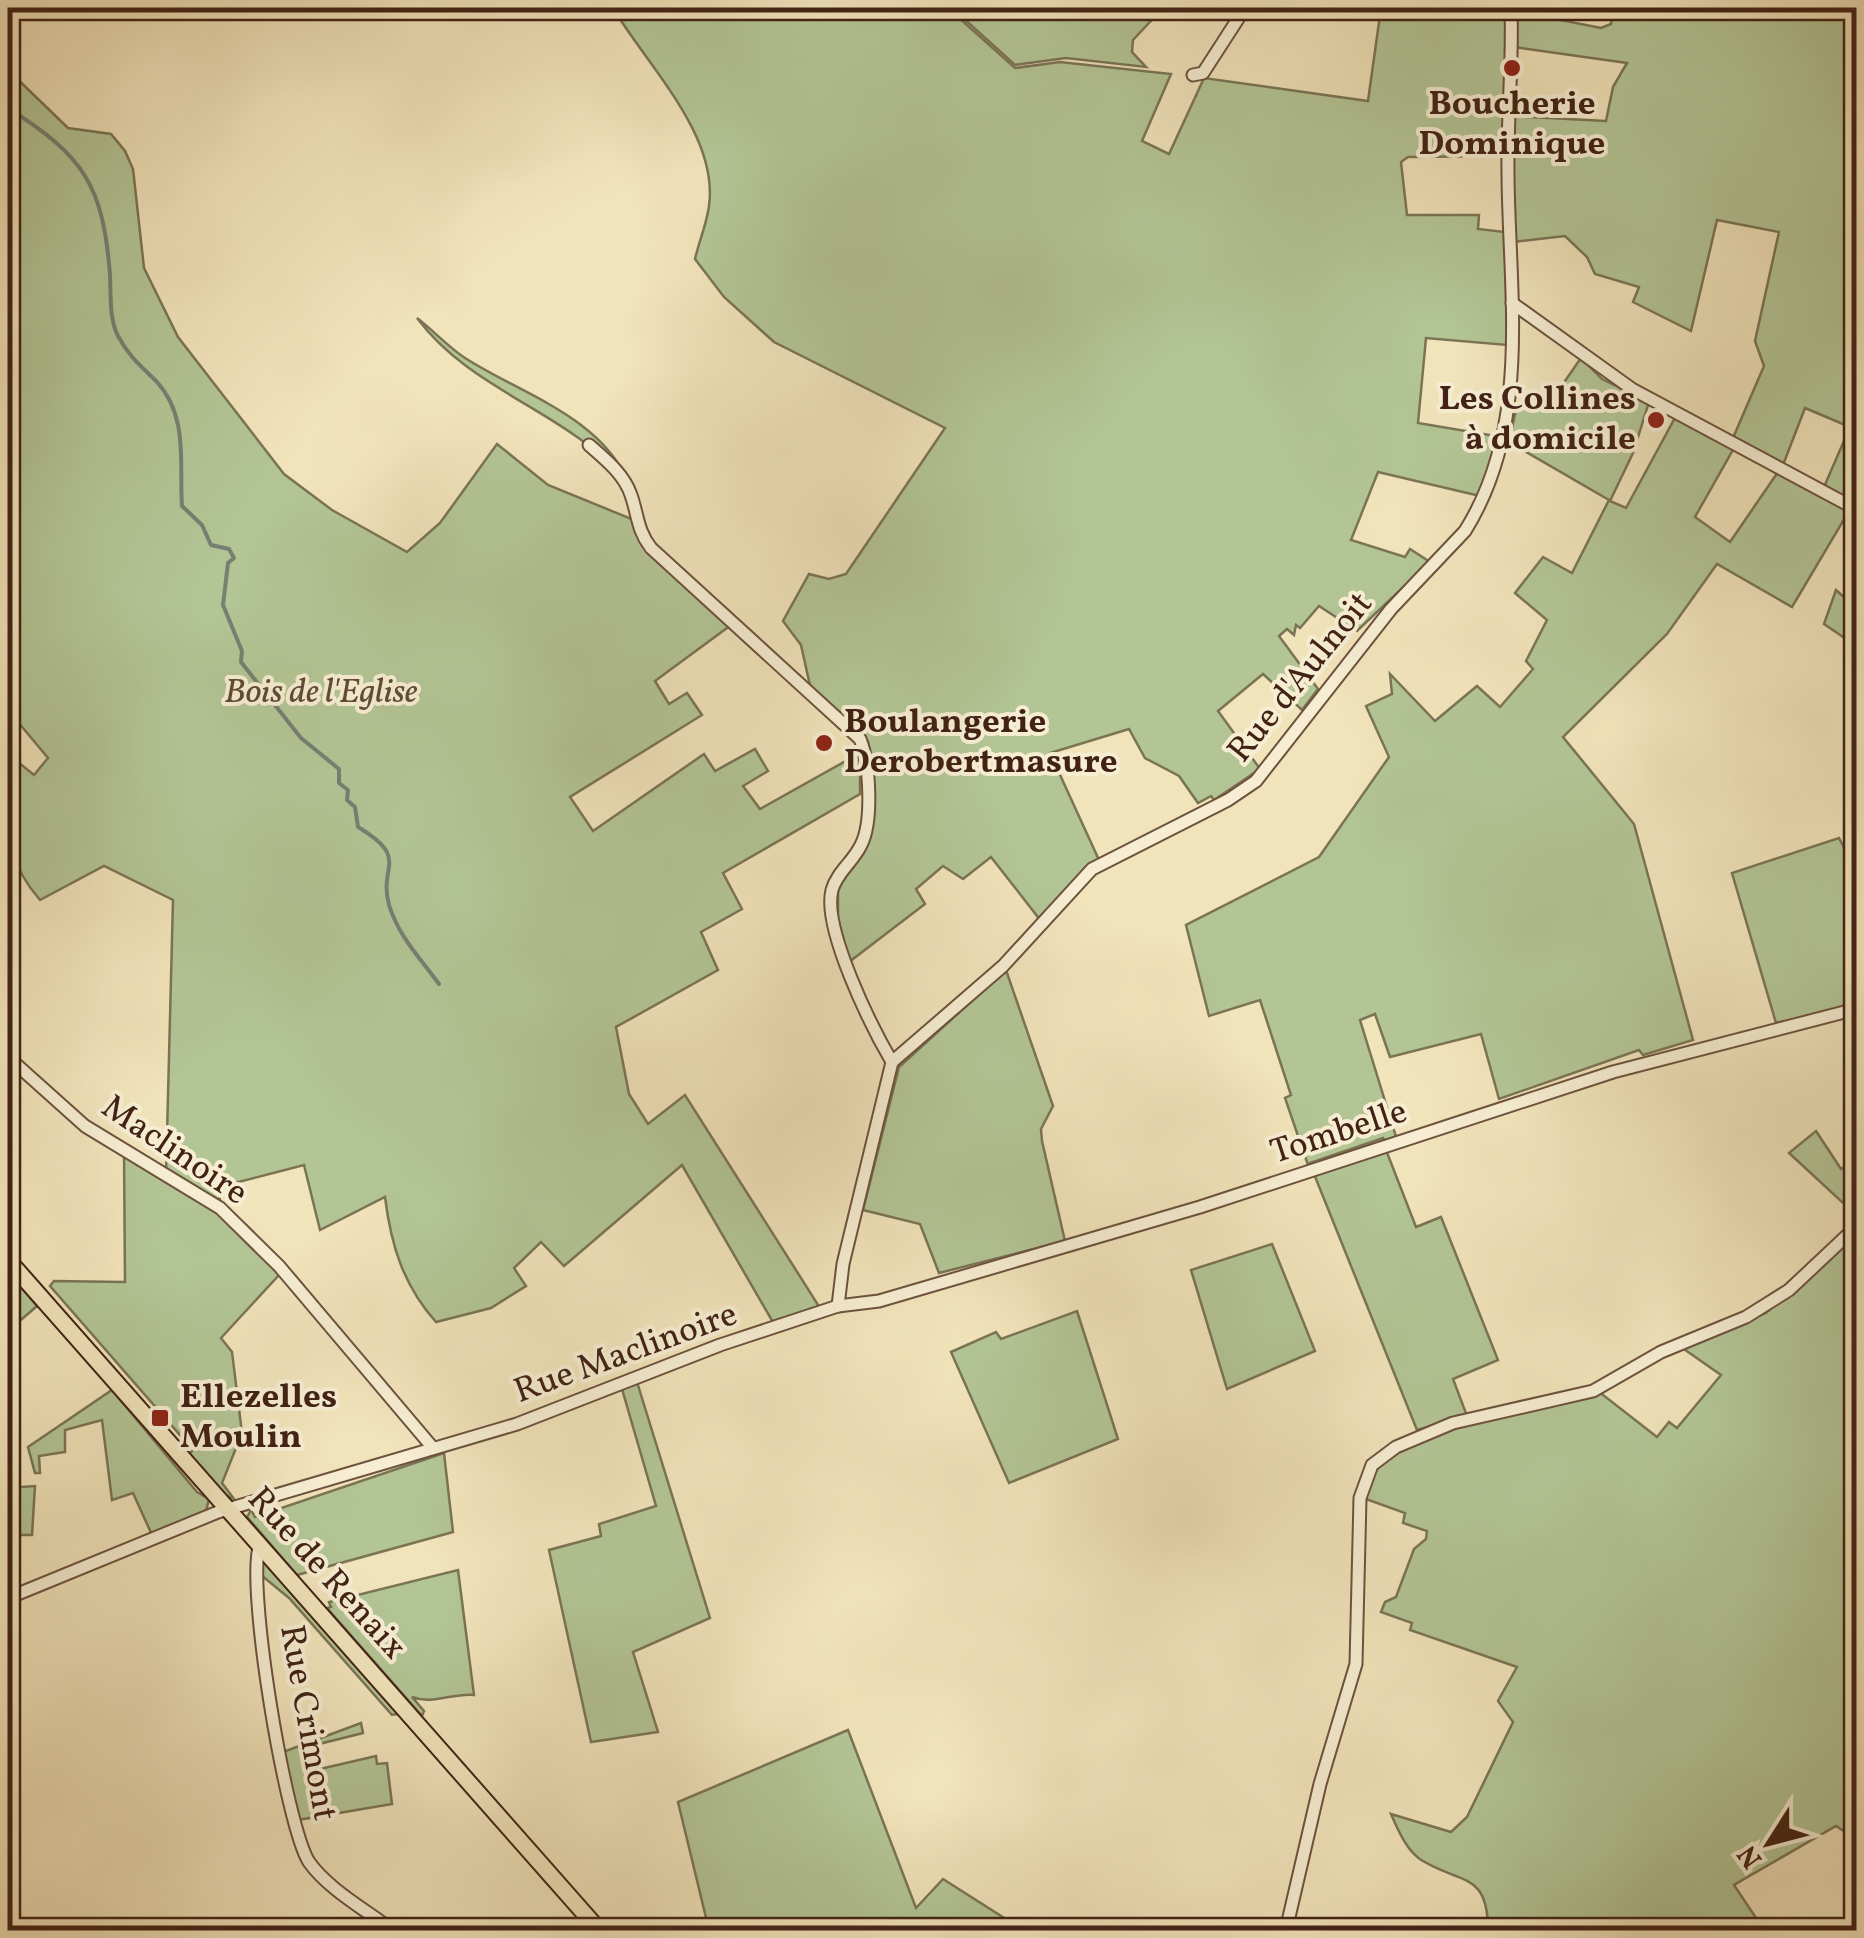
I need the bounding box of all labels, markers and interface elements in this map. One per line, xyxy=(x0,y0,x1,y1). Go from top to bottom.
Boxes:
marker: Boucherie Dominique xyxy=(1501,57,1523,79)
place label: Boucherie Dominique xyxy=(1419,81,1605,169)
place label: Les Collines à domicile xyxy=(1439,376,1636,464)
marker: Les Collines à domicile xyxy=(1645,409,1667,431)
street label: Rue d'Aulnoit xyxy=(1217,582,1385,774)
park label: Bois de l'Eglise xyxy=(224,669,418,717)
place label: Boulangerie Derobertmasure xyxy=(844,699,1118,787)
marker: Boulangerie Derobertmasure xyxy=(813,732,835,754)
street label: Maclinoire xyxy=(91,1084,257,1218)
street label: Tombelle xyxy=(1265,1088,1413,1178)
street label: Rue Maclinoire xyxy=(508,1291,744,1417)
place label: Ellezelles Moulin xyxy=(180,1374,337,1462)
marker: Ellezelles Moulin xyxy=(149,1407,171,1429)
street label: Rue de Renaix xyxy=(235,1477,417,1671)
street label: Rue Crimont xyxy=(266,1621,348,1825)
north arrow xyxy=(1719,1793,1819,1893)
text: N xyxy=(1729,1837,1773,1876)

